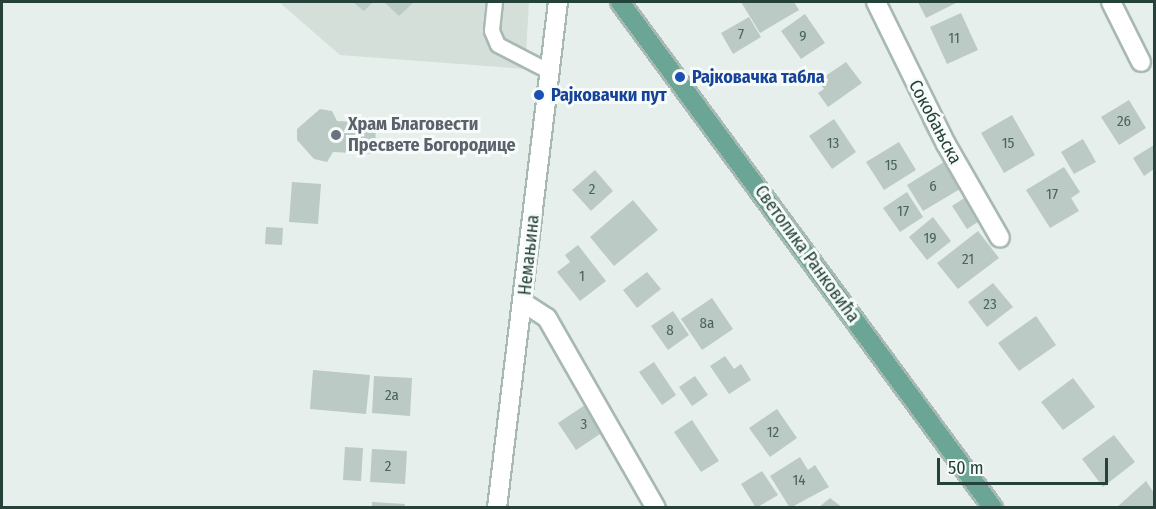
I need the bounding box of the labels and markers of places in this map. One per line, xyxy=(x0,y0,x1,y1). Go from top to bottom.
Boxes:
place label: Рајковачка табла xyxy=(692,66,825,88)
marker: Рајковачка табла xyxy=(673,70,687,84)
place label: Рајковачки пут xyxy=(551,84,667,106)
marker: Рајковачки пут xyxy=(532,88,546,102)
place label: Храм Благовести Пресвете Богородице xyxy=(348,114,516,156)
marker: Храм Благовести Пресвете Богородице xyxy=(329,128,343,142)

